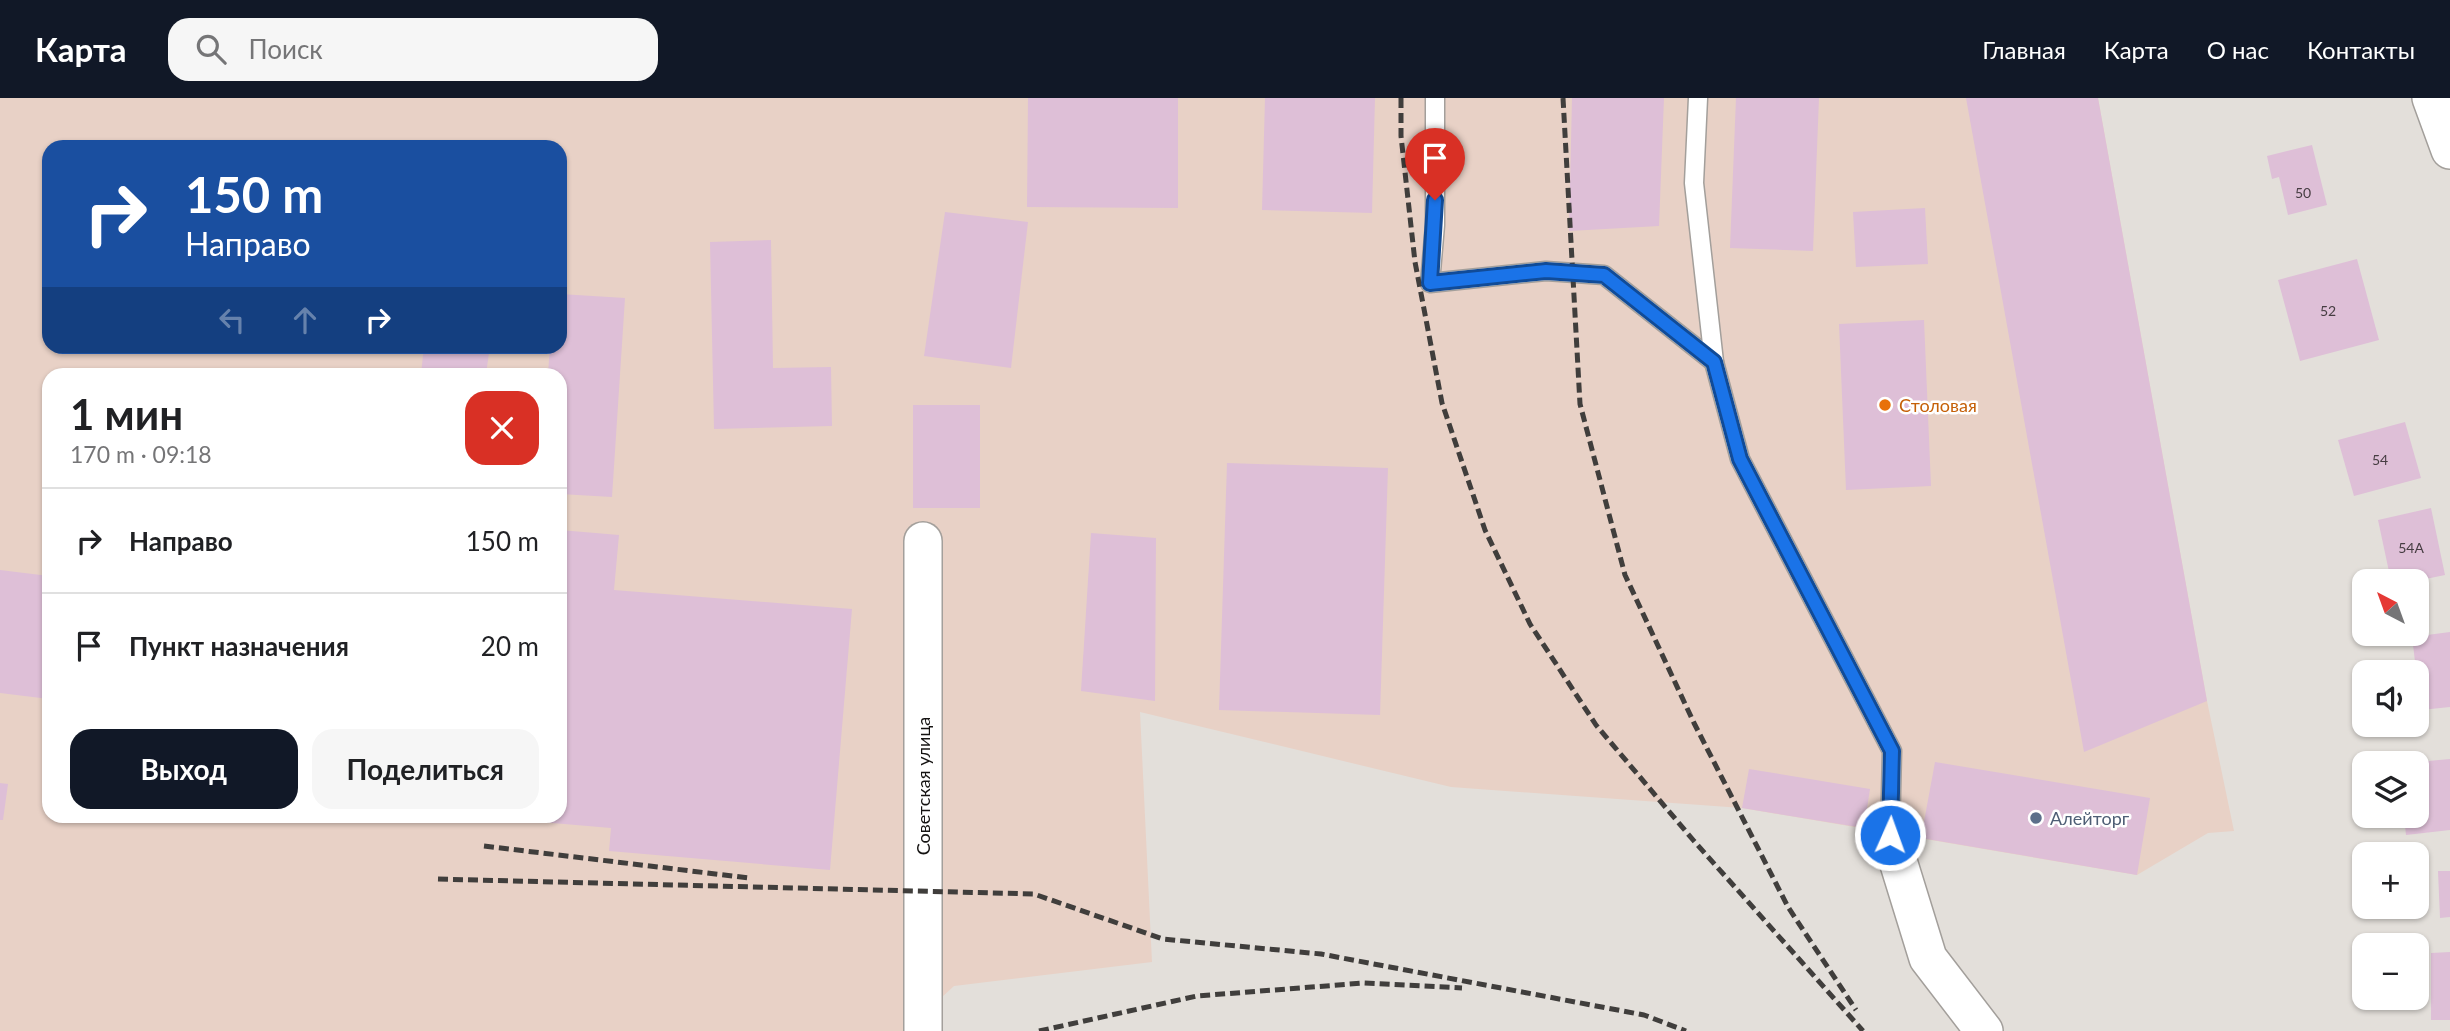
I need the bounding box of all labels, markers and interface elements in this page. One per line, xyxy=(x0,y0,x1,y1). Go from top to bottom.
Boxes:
search box xyxy=(168,18,658,81)
text: Карта xyxy=(35,29,126,69)
icon: search xyxy=(192,30,230,68)
text: Поиск xyxy=(248,33,323,65)
text: Главная xyxy=(1982,35,2066,64)
text: Карта xyxy=(2104,35,2169,64)
text: О нас xyxy=(2207,35,2269,64)
text: Контакты xyxy=(2307,35,2415,64)
pin xyxy=(1405,128,1465,200)
icon: arrive xyxy=(1416,139,1454,177)
text: 150 m xyxy=(185,165,323,223)
icon: right xyxy=(70,168,161,259)
house number: 50 xyxy=(2295,184,2311,201)
text: Направо xyxy=(185,224,311,263)
icon: left xyxy=(213,301,251,339)
icon: ahead xyxy=(286,301,324,339)
icon: right xyxy=(359,301,397,339)
house number: 52 xyxy=(2320,302,2336,319)
text: 1 мин xyxy=(70,389,183,439)
button: close xyxy=(465,391,539,465)
place label: Столовая xyxy=(1899,394,1977,416)
marker: Столовая xyxy=(1877,397,1893,413)
text: 170 m · 09:18 xyxy=(70,440,212,468)
house number: 54 xyxy=(2372,451,2388,468)
icon: right xyxy=(70,522,108,560)
text: Направо xyxy=(129,525,233,557)
text: 150 m xyxy=(466,525,539,557)
house number: 54А xyxy=(2398,539,2424,556)
north arrow xyxy=(2352,569,2429,646)
map controls xyxy=(2352,569,2429,1010)
icon: arrive xyxy=(70,627,108,665)
text: Пункт назначения xyxy=(129,630,349,662)
text: 20 m xyxy=(481,630,539,662)
button: sound xyxy=(2352,660,2429,737)
street label: Советская улица xyxy=(912,717,934,855)
button: Выход xyxy=(70,729,298,809)
button: Поделиться xyxy=(312,729,539,809)
button: layers xyxy=(2352,751,2429,828)
position arrow xyxy=(1853,798,1927,872)
place label: Алейторг xyxy=(2050,807,2130,829)
marker: Алейторг xyxy=(2028,810,2044,826)
button: + xyxy=(2352,842,2429,919)
button: − xyxy=(2352,933,2429,1010)

